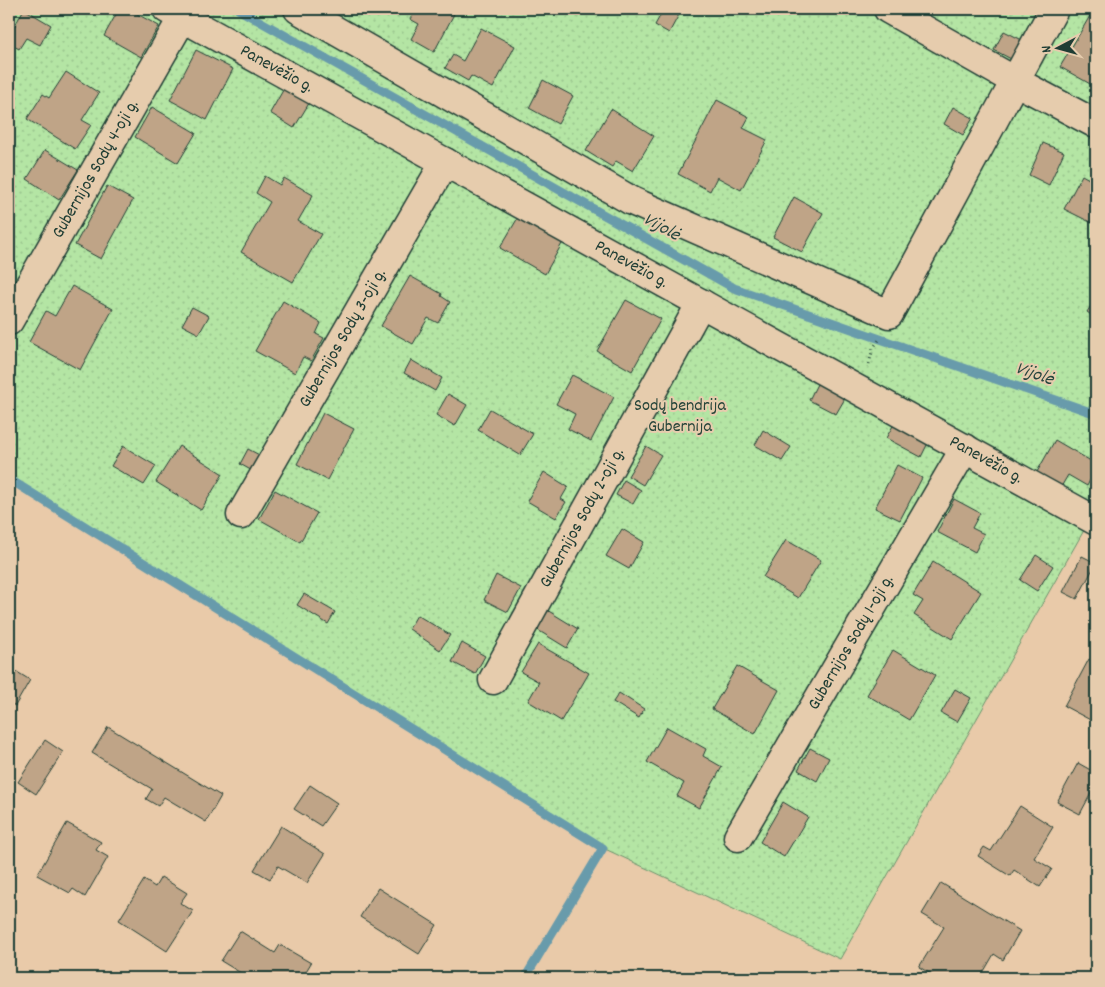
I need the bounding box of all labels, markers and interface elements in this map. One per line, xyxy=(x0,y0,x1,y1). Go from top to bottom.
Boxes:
north arrow xyxy=(1032,22,1082,72)
street label: Panevėžio g. xyxy=(235,39,318,100)
text: N xyxy=(1037,45,1057,54)
street label: Gubernijos Sodų 4-oji g. xyxy=(46,95,146,243)
water label: Vijolė xyxy=(638,207,686,250)
street label: Panevėžio g. xyxy=(590,234,673,295)
street label: Gubernijos Sodų 3-oji g. xyxy=(293,264,393,413)
water label: Vijolė xyxy=(1011,356,1058,395)
park label: Sodų bendrija Gubernija xyxy=(634,394,726,440)
street label: Panevėžio g. xyxy=(944,430,1027,491)
street label: Gubernijos Sodų 2-oji g. xyxy=(534,443,631,593)
street label: Gubernijos Sodų 1-oji g. xyxy=(802,570,901,715)

